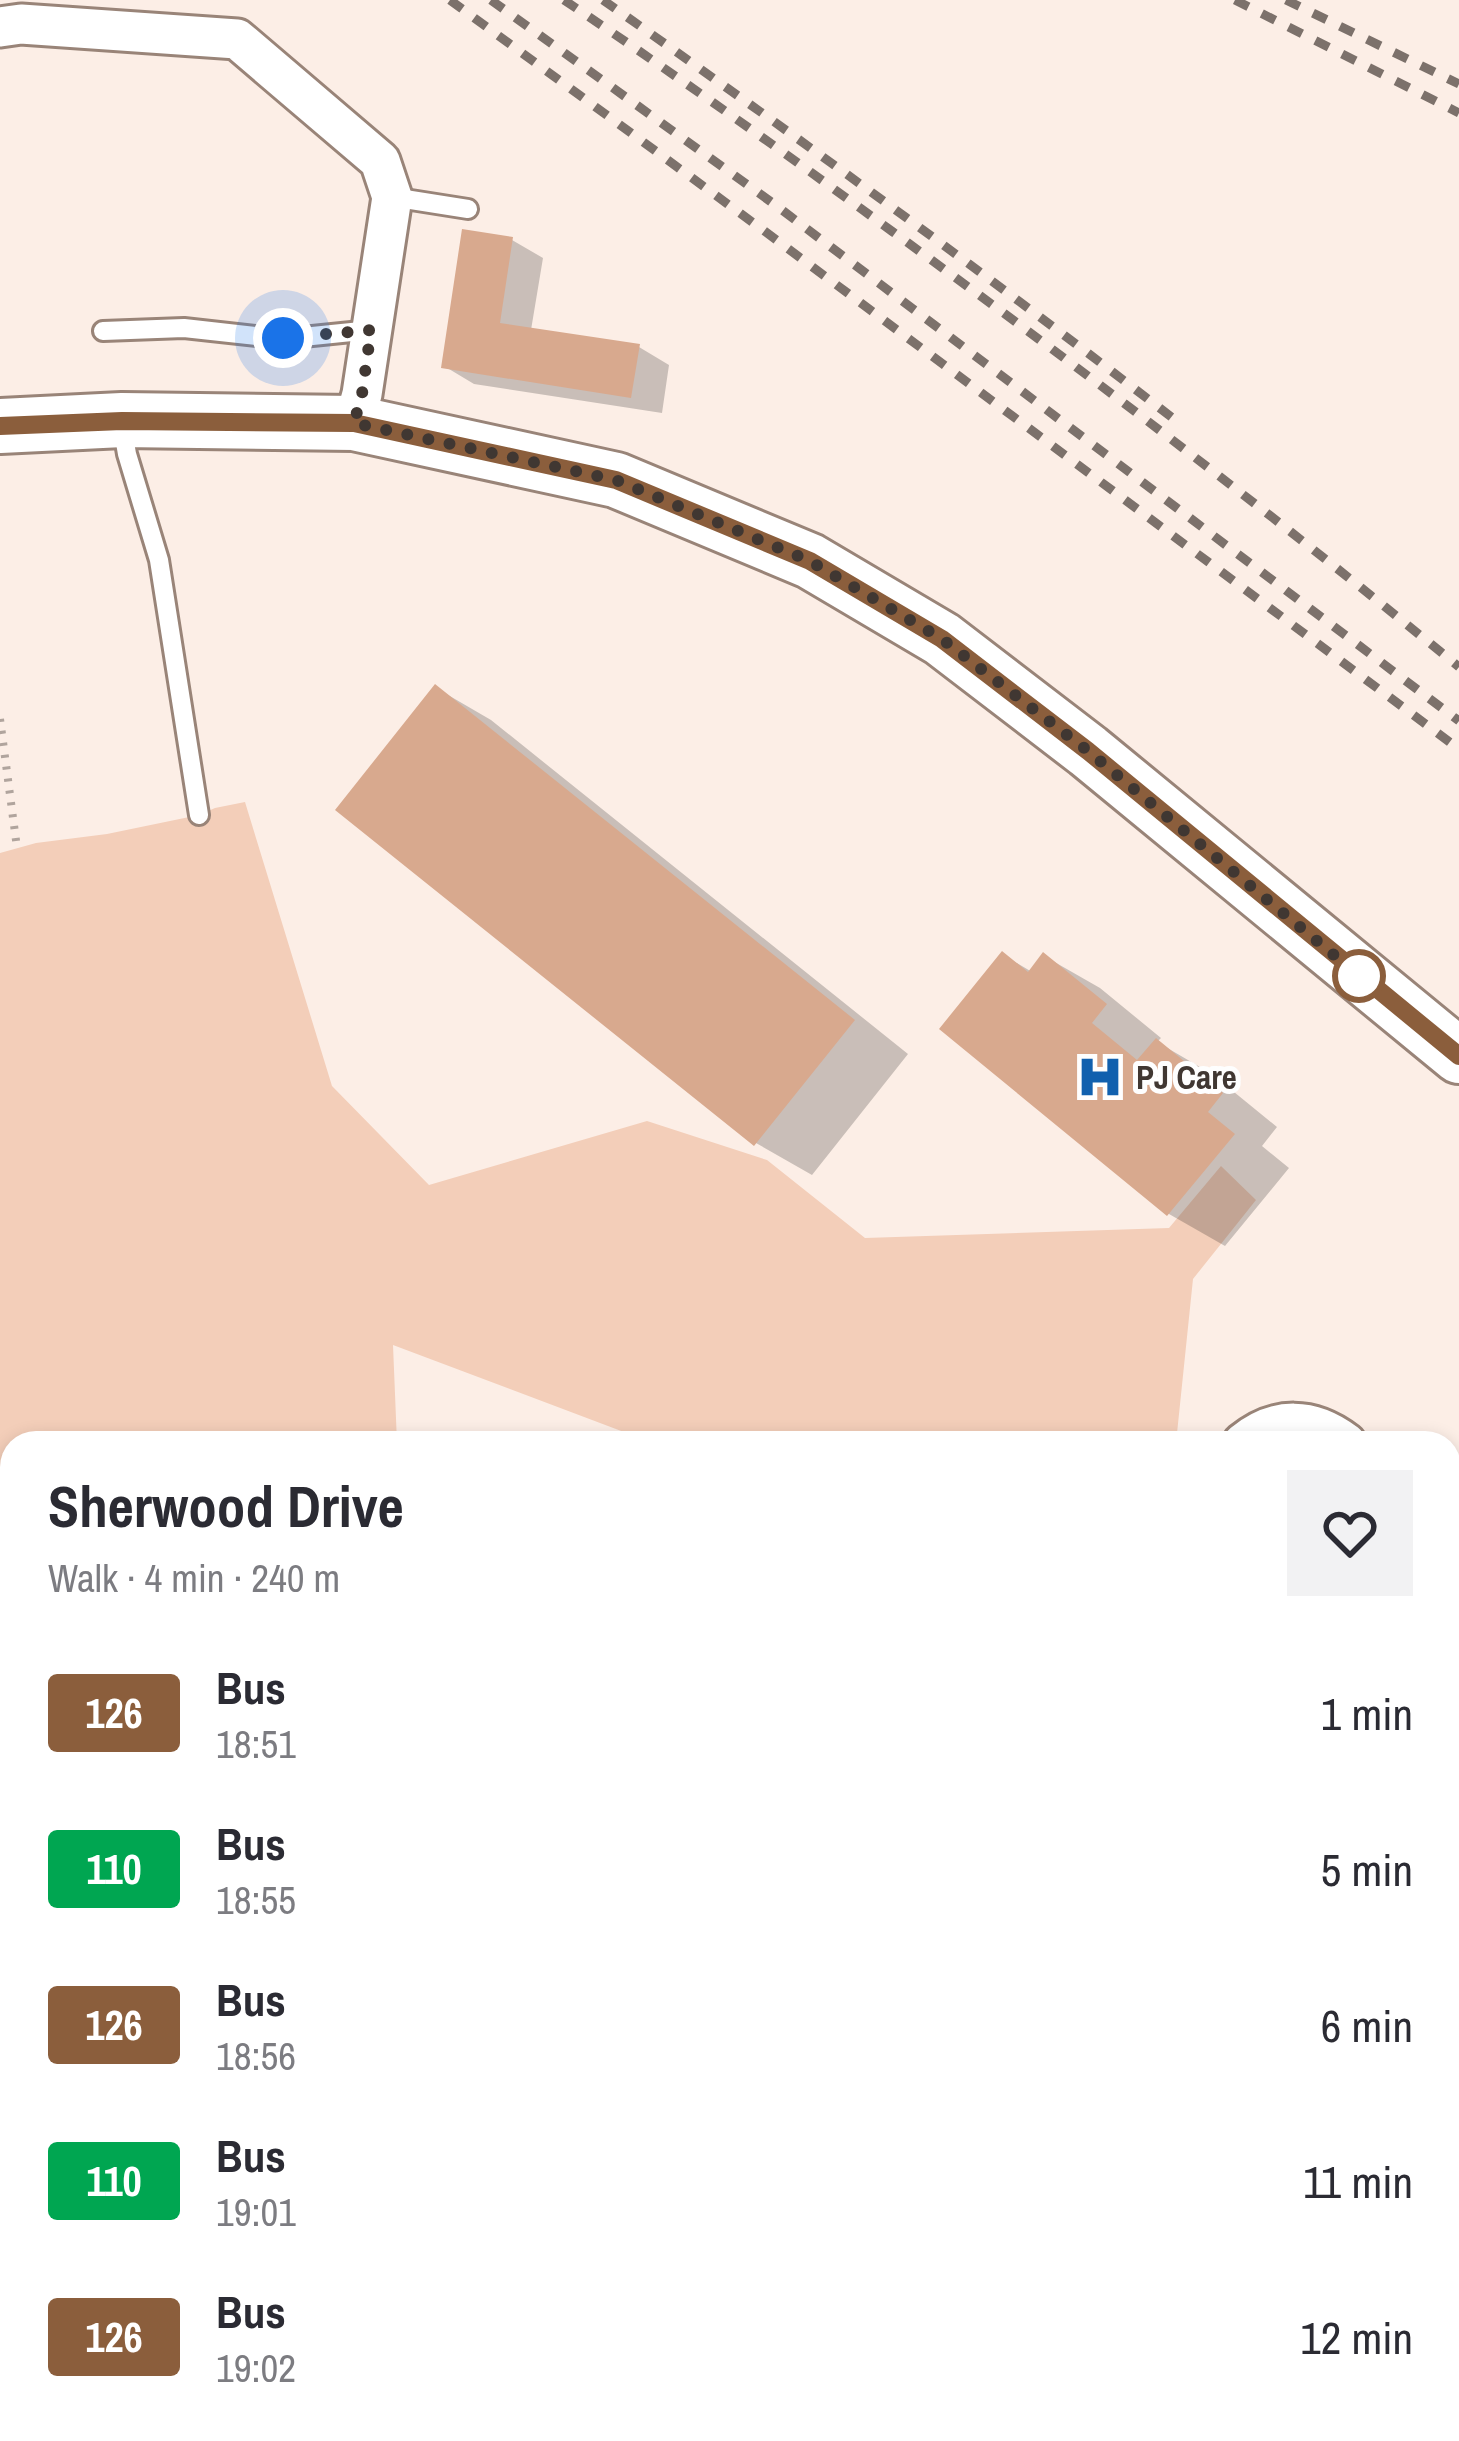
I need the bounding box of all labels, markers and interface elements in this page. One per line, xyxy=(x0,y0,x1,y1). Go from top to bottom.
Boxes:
your location xyxy=(253,308,313,368)
unlabelled marker xyxy=(1334,951,1384,1001)
hospital icon: PJ Care xyxy=(1075,1052,1125,1102)
place label: PJ Care xyxy=(1136,1055,1237,1099)
text: Sherwood Drive xyxy=(48,1468,404,1545)
button: heart xyxy=(1287,1470,1413,1596)
text: Walk · 4 min · 240 m xyxy=(48,1552,340,1604)
text: Bus xyxy=(216,1657,286,1718)
text: 1 min xyxy=(1321,1683,1413,1744)
text: 126 xyxy=(85,1685,143,1741)
text: 18:51 xyxy=(216,1718,296,1770)
text: Bus xyxy=(216,1813,286,1874)
text: 5 min xyxy=(1321,1839,1413,1900)
text: 110 xyxy=(86,1841,142,1897)
text: 18:55 xyxy=(216,1874,296,1926)
text: Bus xyxy=(216,1969,286,2030)
text: 6 min xyxy=(1321,1995,1413,2056)
text: 126 xyxy=(85,1997,143,2053)
text: 18:56 xyxy=(216,2030,296,2082)
text: Bus xyxy=(216,2125,286,2186)
text: 11 min xyxy=(1303,2151,1413,2212)
text: 110 xyxy=(86,2153,142,2209)
text: 19:01 xyxy=(216,2186,296,2238)
text: Bus xyxy=(216,2281,286,2342)
text: 12 min xyxy=(1300,2307,1413,2368)
text: 126 xyxy=(85,2309,143,2365)
text: 19:02 xyxy=(216,2342,296,2394)

